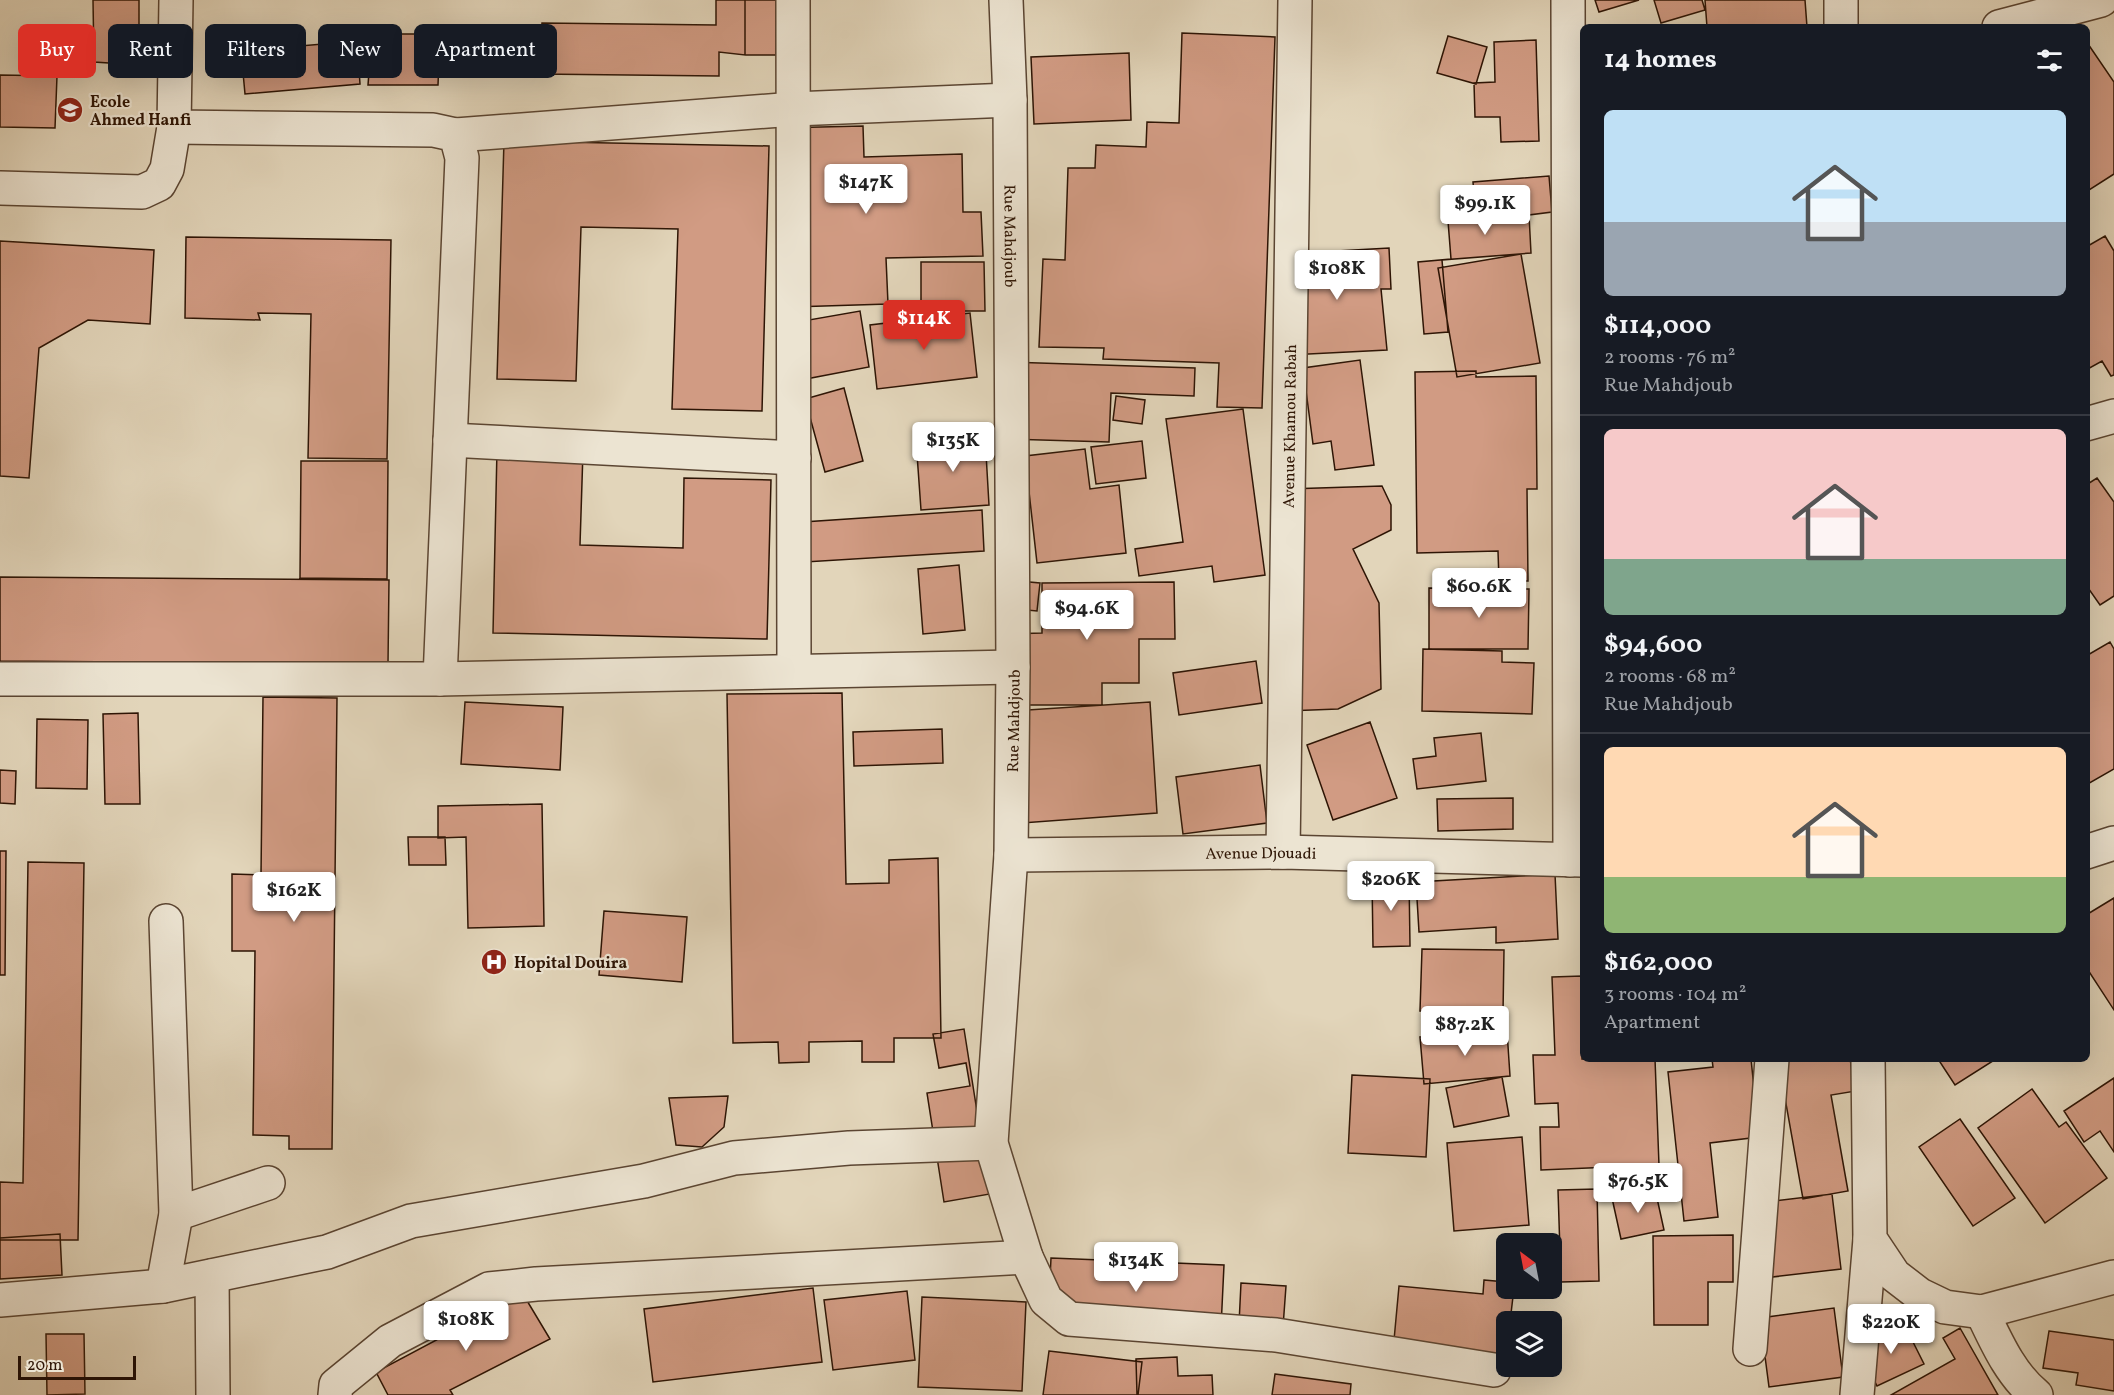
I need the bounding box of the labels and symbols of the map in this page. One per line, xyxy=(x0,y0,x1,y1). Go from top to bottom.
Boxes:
place label: Ecole Ahmed Hanfi xyxy=(90,92,191,132)
school or university icon: Ecole Ahmed Hanfi xyxy=(55,95,85,125)
pin: $147K xyxy=(824,164,908,215)
street label: Rue Mahdjoub xyxy=(997,184,1020,288)
pin: $99.1K xyxy=(1436,185,1534,236)
pin: $108K xyxy=(1295,250,1379,301)
pin: $114K xyxy=(882,300,966,351)
street label: Avenue Khamou Rabah xyxy=(1279,344,1303,508)
pin: $135K xyxy=(911,422,995,473)
pin: $60.6K xyxy=(1430,568,1528,619)
pin: $94.6K xyxy=(1038,590,1136,641)
street label: Rue Mahdjoub xyxy=(1003,669,1027,773)
street label: Avenue Djouadi xyxy=(1205,843,1317,866)
pin: $206K xyxy=(1349,861,1433,912)
pin: $162K xyxy=(252,872,336,923)
hospital icon: Hopital Douira xyxy=(479,947,509,977)
place label: Hopital Douira xyxy=(514,953,627,975)
pin: $87.2K xyxy=(1416,1006,1514,1057)
pin: $76.5K xyxy=(1589,1163,1687,1214)
north arrow xyxy=(1496,1233,1562,1299)
pin: $134K xyxy=(1094,1242,1178,1293)
pin: $108K xyxy=(424,1301,508,1352)
pin: $220K xyxy=(1849,1304,1933,1355)
scale bar xyxy=(18,1353,136,1380)

